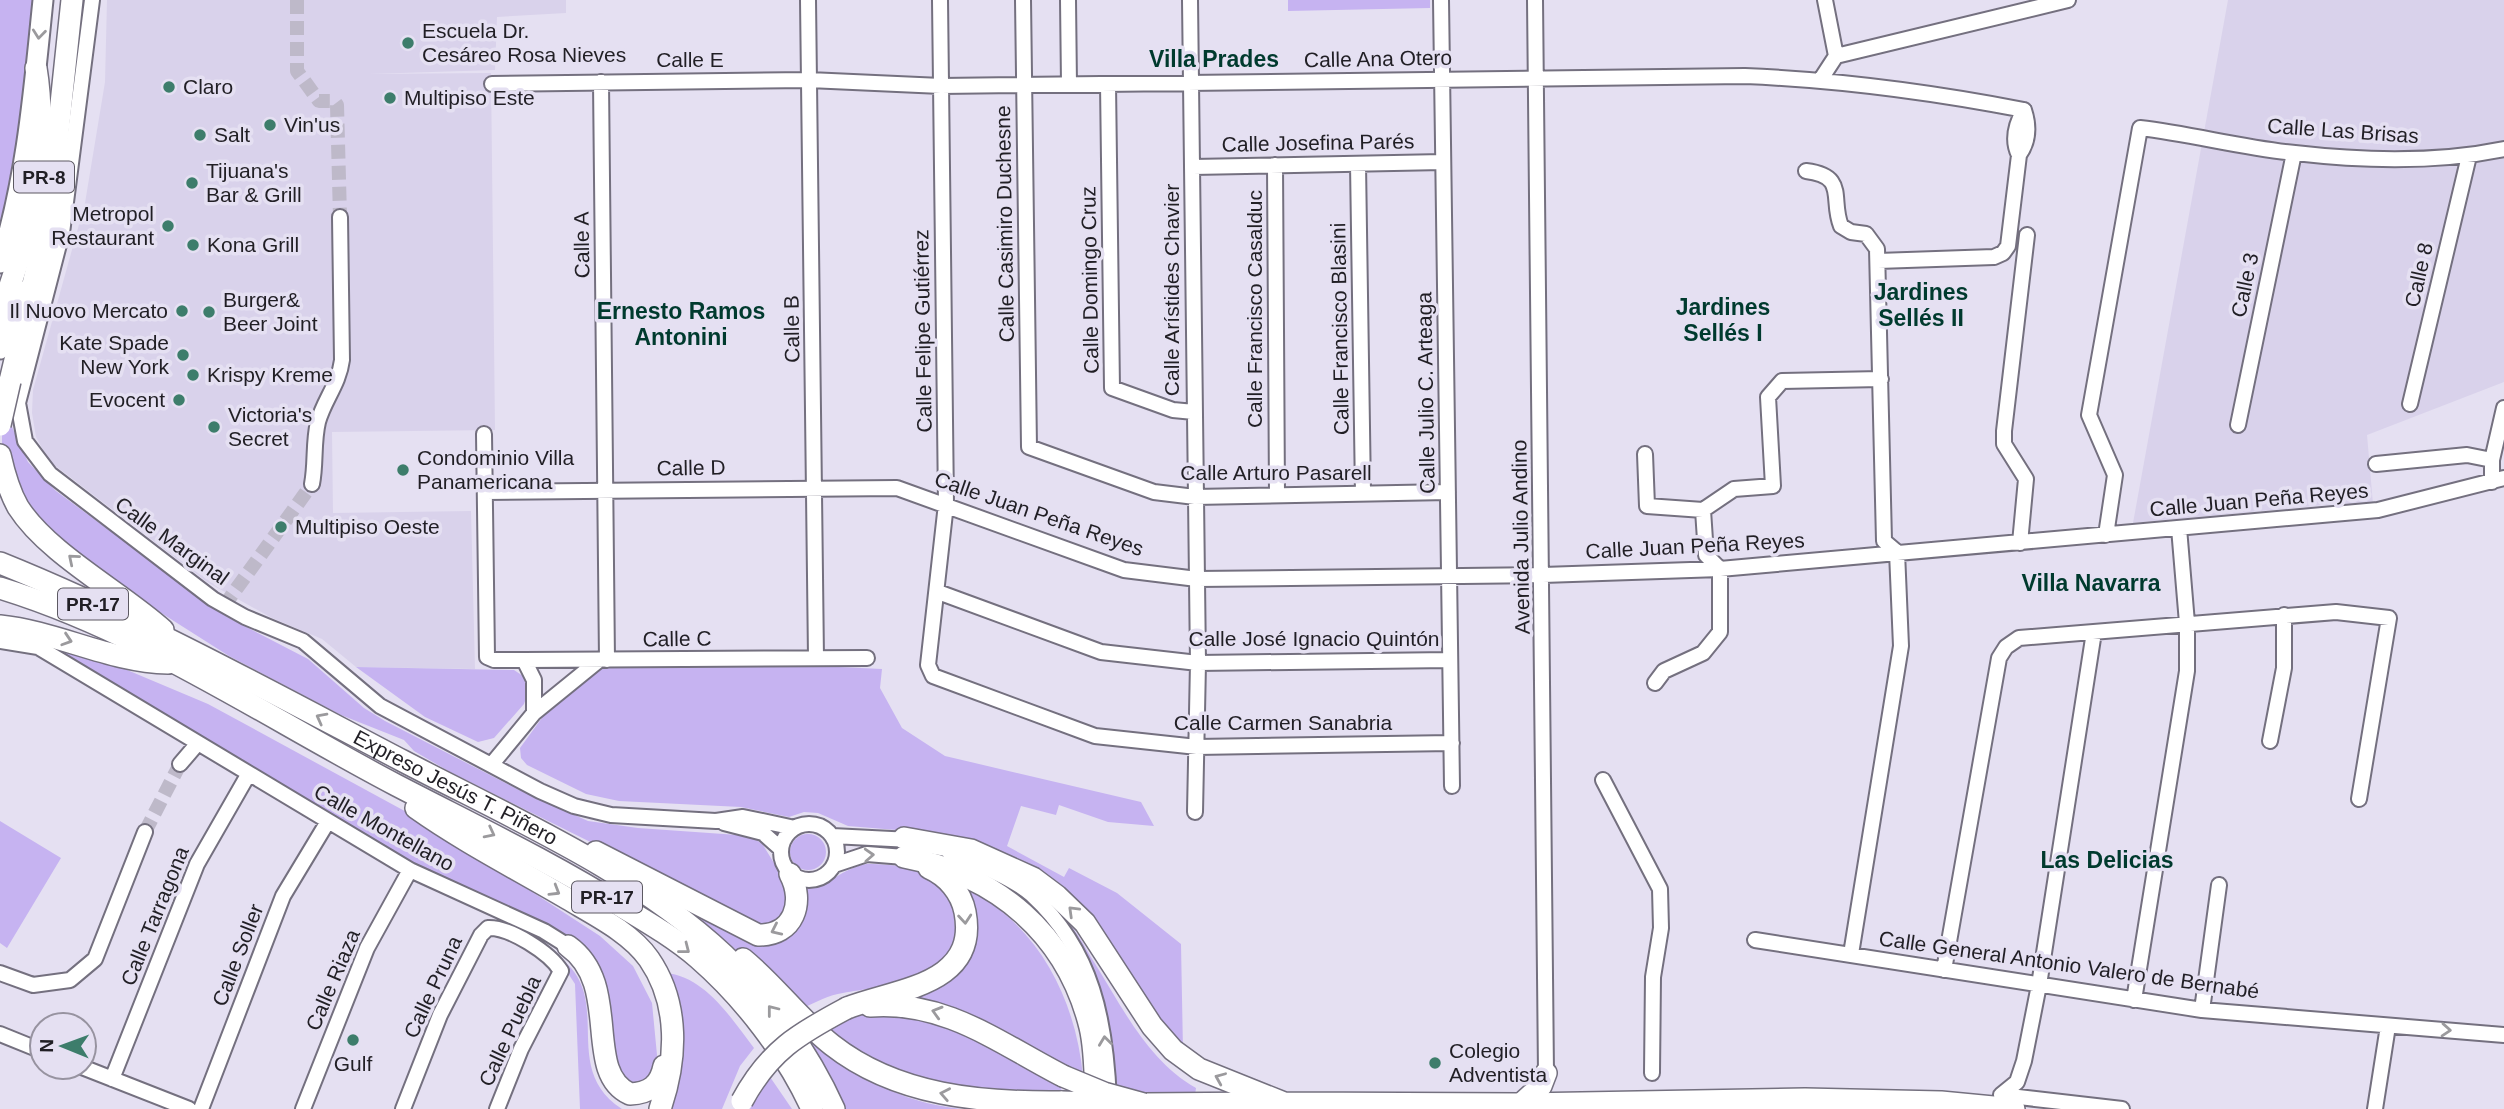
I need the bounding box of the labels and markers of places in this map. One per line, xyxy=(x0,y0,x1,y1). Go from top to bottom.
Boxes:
place label: Escuela Dr. Cesáreo Rosa Nieves xyxy=(422,19,626,66)
marker: Escuela Dr. Cesáreo Rosa Nieves xyxy=(400,35,416,51)
place label: Claro xyxy=(183,75,233,98)
marker: Claro xyxy=(161,79,177,95)
place label: Multipiso Este xyxy=(404,86,535,109)
marker: Multipiso Este xyxy=(382,90,398,106)
place label: Vin'us xyxy=(284,113,340,136)
marker: Vin'us xyxy=(262,117,278,133)
place label: Salt xyxy=(214,123,250,146)
marker: Salt xyxy=(192,127,208,143)
place label: Tijuana's Bar & Grill xyxy=(206,159,302,206)
marker: Tijuana's Bar & Grill xyxy=(184,175,200,191)
place label: Metropol Restaurant xyxy=(51,202,154,249)
marker: Metropol Restaurant xyxy=(160,218,176,234)
place label: Kona Grill xyxy=(207,233,299,256)
marker: Kona Grill xyxy=(185,237,201,253)
place label: Burger& Beer Joint xyxy=(223,288,318,335)
place label: Il Nuovo Mercato xyxy=(9,299,168,322)
marker: Il Nuovo Mercato xyxy=(174,303,190,319)
marker: Burger& Beer Joint xyxy=(201,304,217,320)
place label: Kate Spade New York xyxy=(59,331,169,378)
marker: Kate Spade New York xyxy=(175,347,191,363)
place label: Krispy Kreme xyxy=(207,363,333,386)
marker: Krispy Kreme xyxy=(185,367,201,383)
place label: Evocent xyxy=(89,388,165,411)
marker: Evocent xyxy=(171,392,187,408)
place label: Victoria's Secret xyxy=(228,403,312,450)
marker: Victoria's Secret xyxy=(206,419,222,435)
place label: Condominio Villa Panamericana xyxy=(417,446,575,493)
marker: Condominio Villa Panamericana xyxy=(395,462,411,478)
place label: Multipiso Oeste xyxy=(295,515,440,538)
marker: Multipiso Oeste xyxy=(273,519,289,535)
marker: Gulf xyxy=(345,1032,361,1048)
place label: Colegio Adventista xyxy=(1449,1039,1547,1086)
place label: Gulf xyxy=(334,1052,372,1075)
marker: Colegio Adventista xyxy=(1427,1055,1443,1071)

